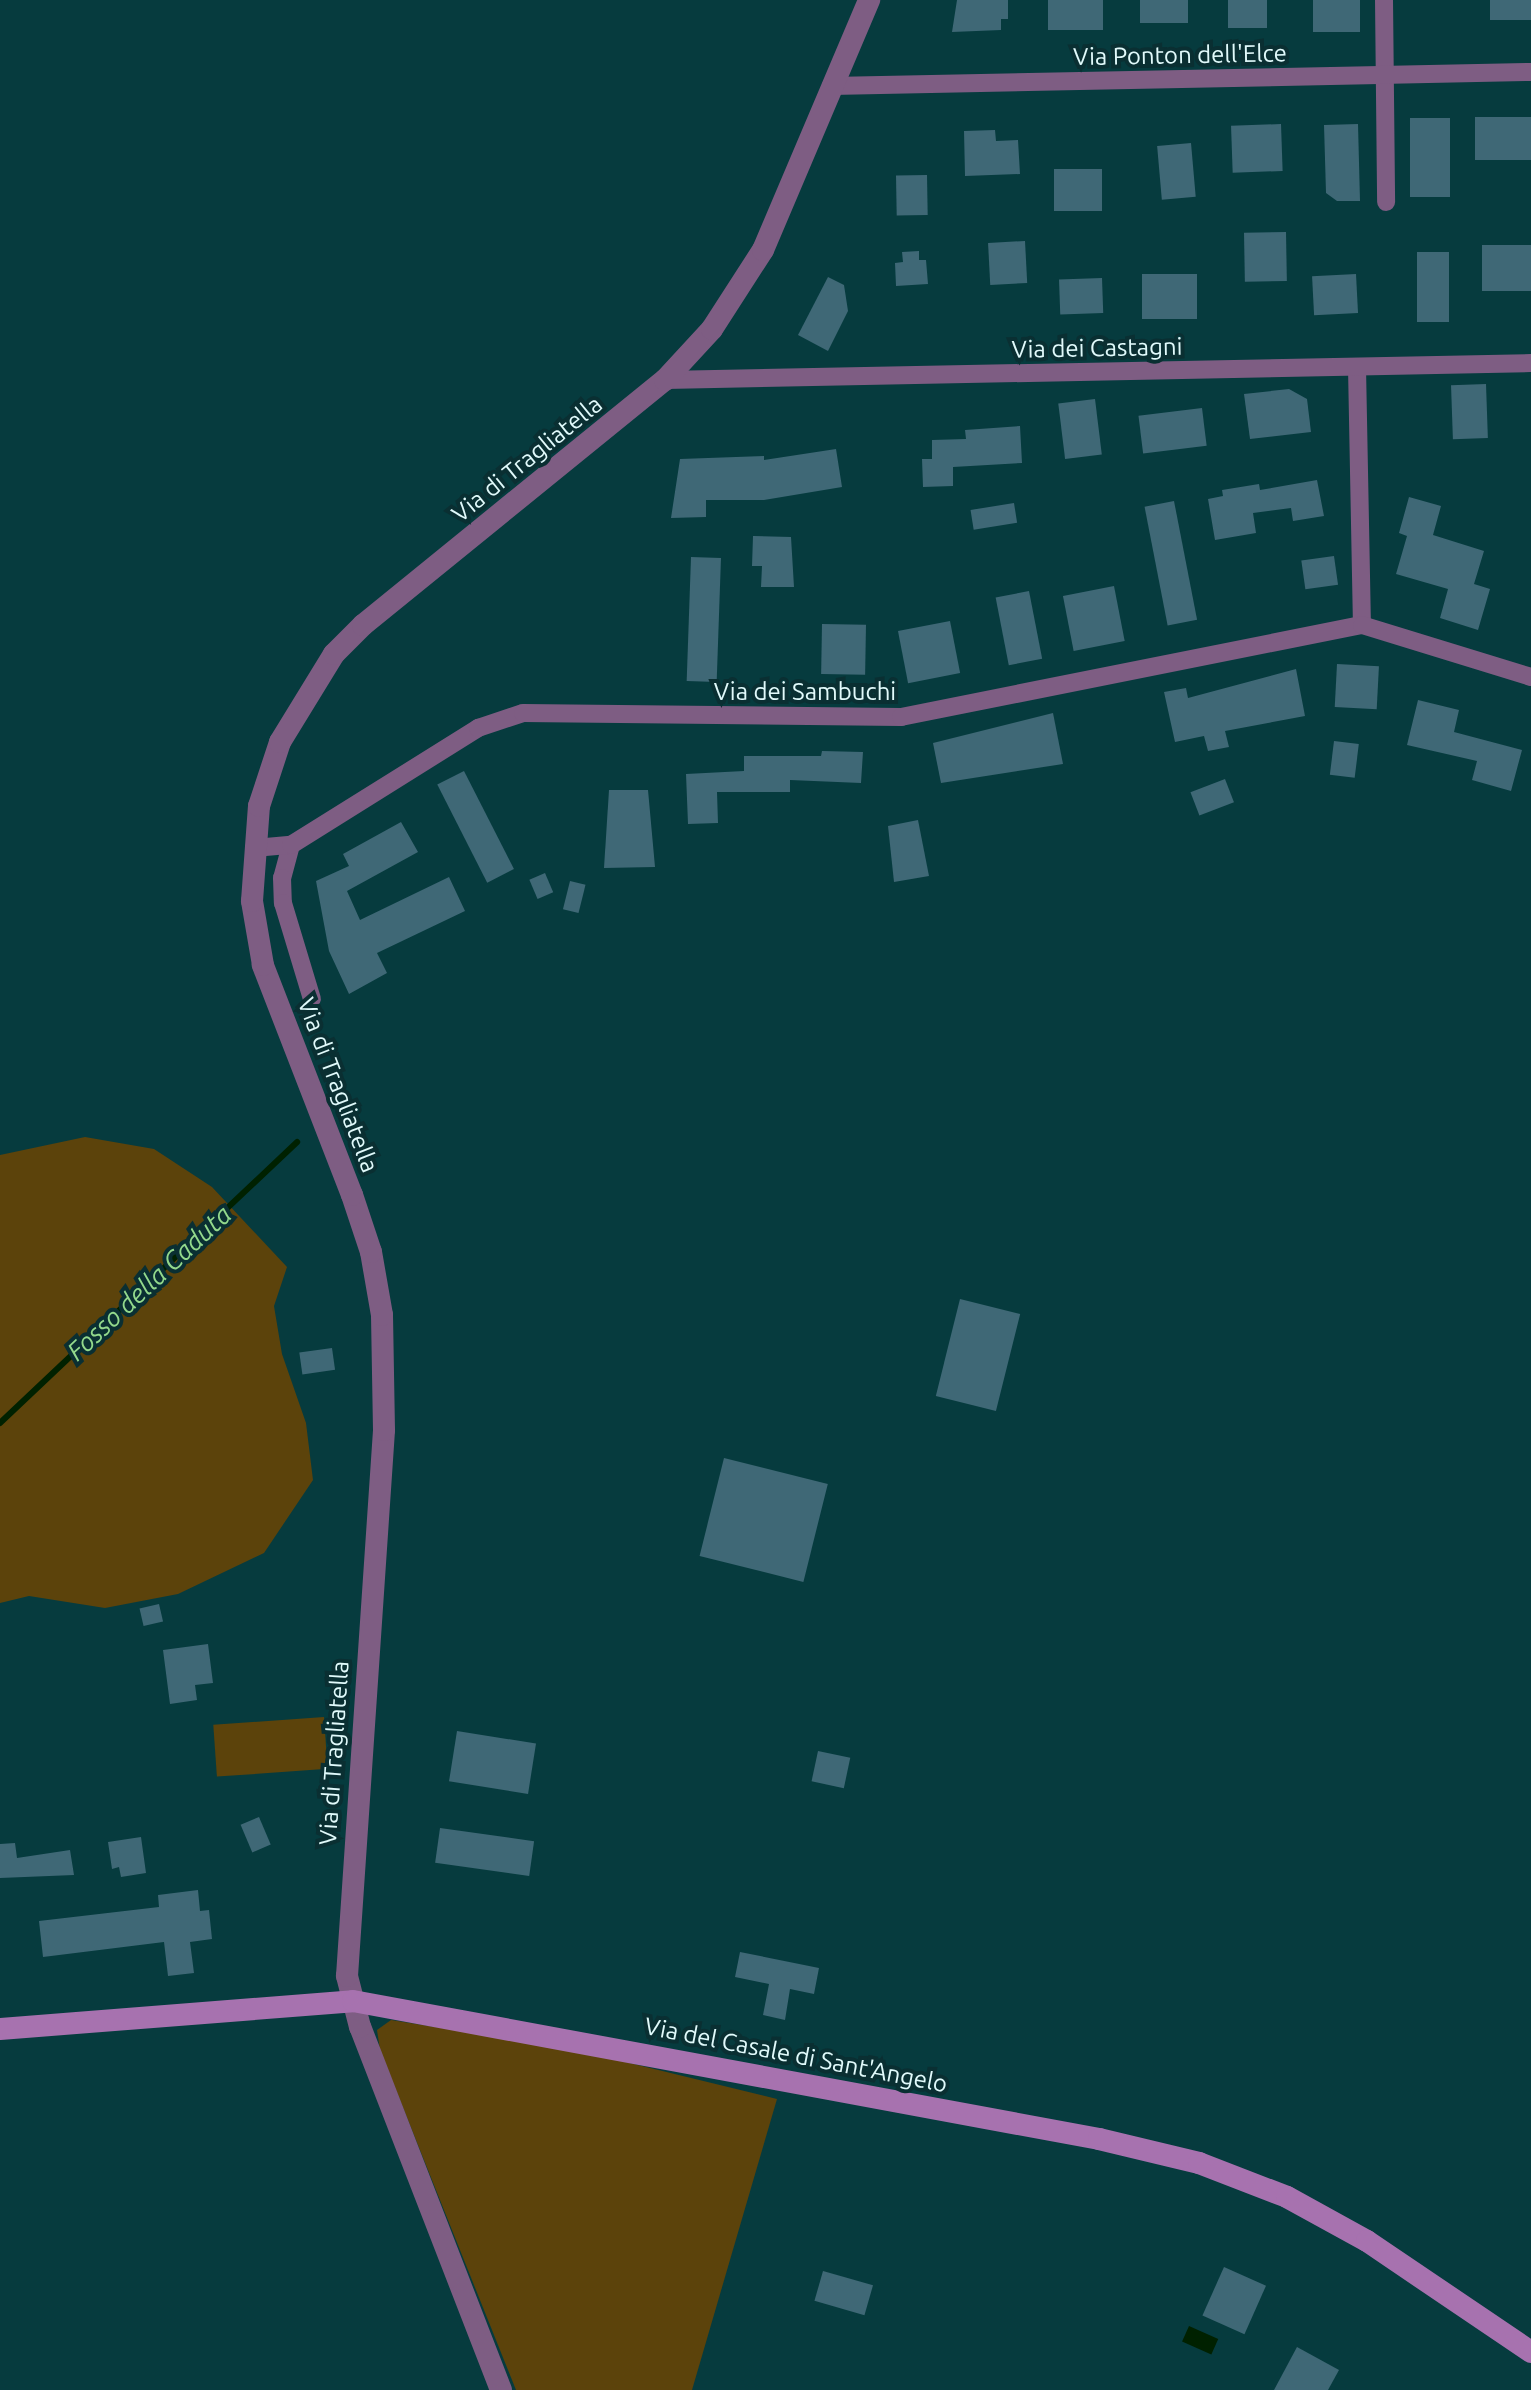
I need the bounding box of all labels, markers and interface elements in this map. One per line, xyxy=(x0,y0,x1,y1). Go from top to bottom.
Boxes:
street label: Via Ponton dell'Elce xyxy=(1073,39,1287,71)
street label: Via dei Castagni xyxy=(1011,332,1183,364)
street label: Via di Tragliatella xyxy=(446,390,608,528)
street label: Via dei Sambuchi xyxy=(714,678,896,706)
street label: Via di Tragliatella xyxy=(291,994,385,1176)
water label: Fosso della Caduta xyxy=(60,1199,238,1367)
street label: Via di Tragliatella xyxy=(313,1660,355,1846)
street label: Via del Casale di Sant'Angelo xyxy=(642,2011,950,2099)

